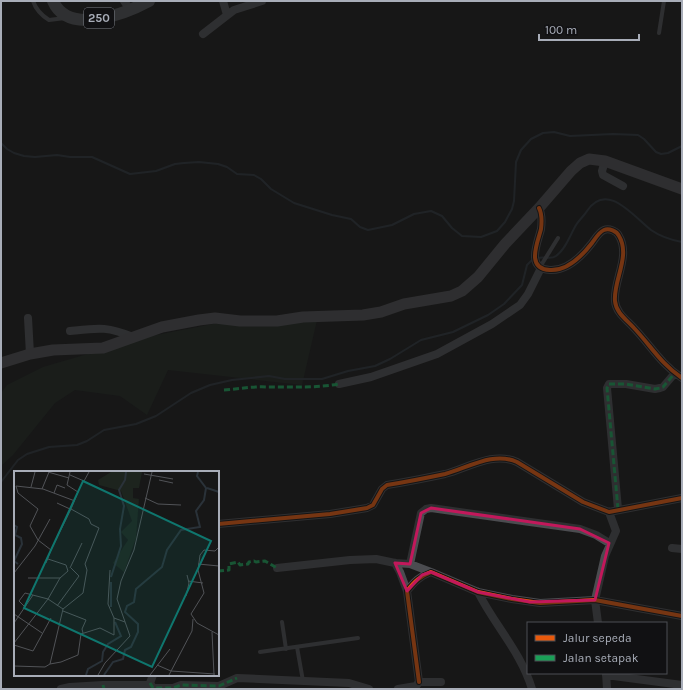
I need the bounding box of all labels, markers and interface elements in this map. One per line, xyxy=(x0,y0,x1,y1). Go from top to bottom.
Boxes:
road number: 250 xyxy=(84,8,114,28)
scale bar xyxy=(539,16,639,42)
text: 100 m xyxy=(545,23,577,37)
inset map xyxy=(14,471,219,676)
legend xyxy=(527,622,667,674)
text: Jalur sepeda xyxy=(563,631,632,645)
text: Jalan setapak xyxy=(563,651,639,665)

